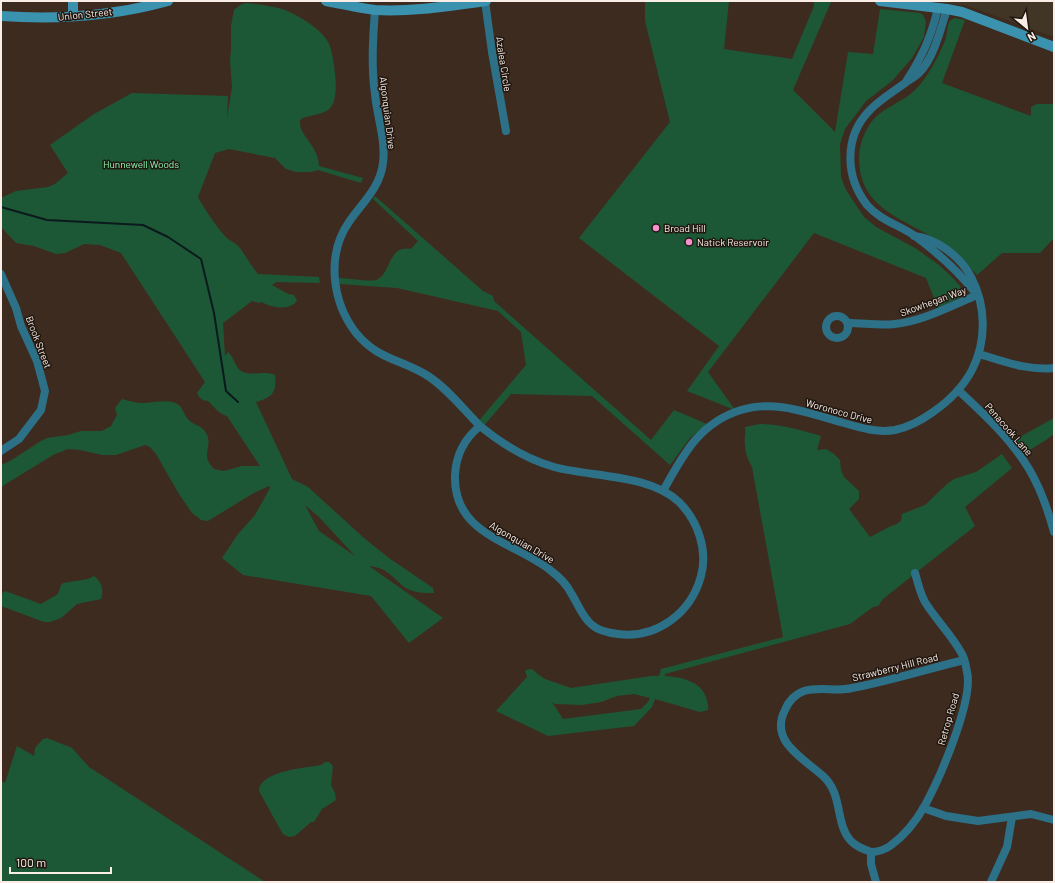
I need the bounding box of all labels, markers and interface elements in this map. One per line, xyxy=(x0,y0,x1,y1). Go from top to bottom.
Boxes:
street label: Union Street xyxy=(57,5,113,23)
north arrow xyxy=(1007,8,1047,48)
text: N xyxy=(1026,30,1038,45)
street label: Azalea Circle xyxy=(494,36,514,92)
street label: Algonquian Drive xyxy=(378,76,398,150)
park label: Hunnewell Woods xyxy=(103,158,179,170)
place label: Broad Hill xyxy=(664,222,706,234)
marker: Broad Hill xyxy=(651,223,661,233)
place label: Natick Reservoir xyxy=(697,236,769,248)
marker: Natick Reservoir xyxy=(684,237,694,247)
street label: Skowhegan Way xyxy=(898,283,968,319)
street label: Brook Street xyxy=(24,314,55,370)
street label: Woronoco Drive xyxy=(804,396,874,426)
street label: Penacook Lane xyxy=(983,400,1035,458)
street label: Algonquian Drive xyxy=(487,519,557,565)
street label: Strawberry Hill Road xyxy=(851,651,939,683)
street label: Retrop Road xyxy=(935,692,961,746)
scale bar xyxy=(10,849,111,875)
text: 100 m xyxy=(16,855,46,869)

